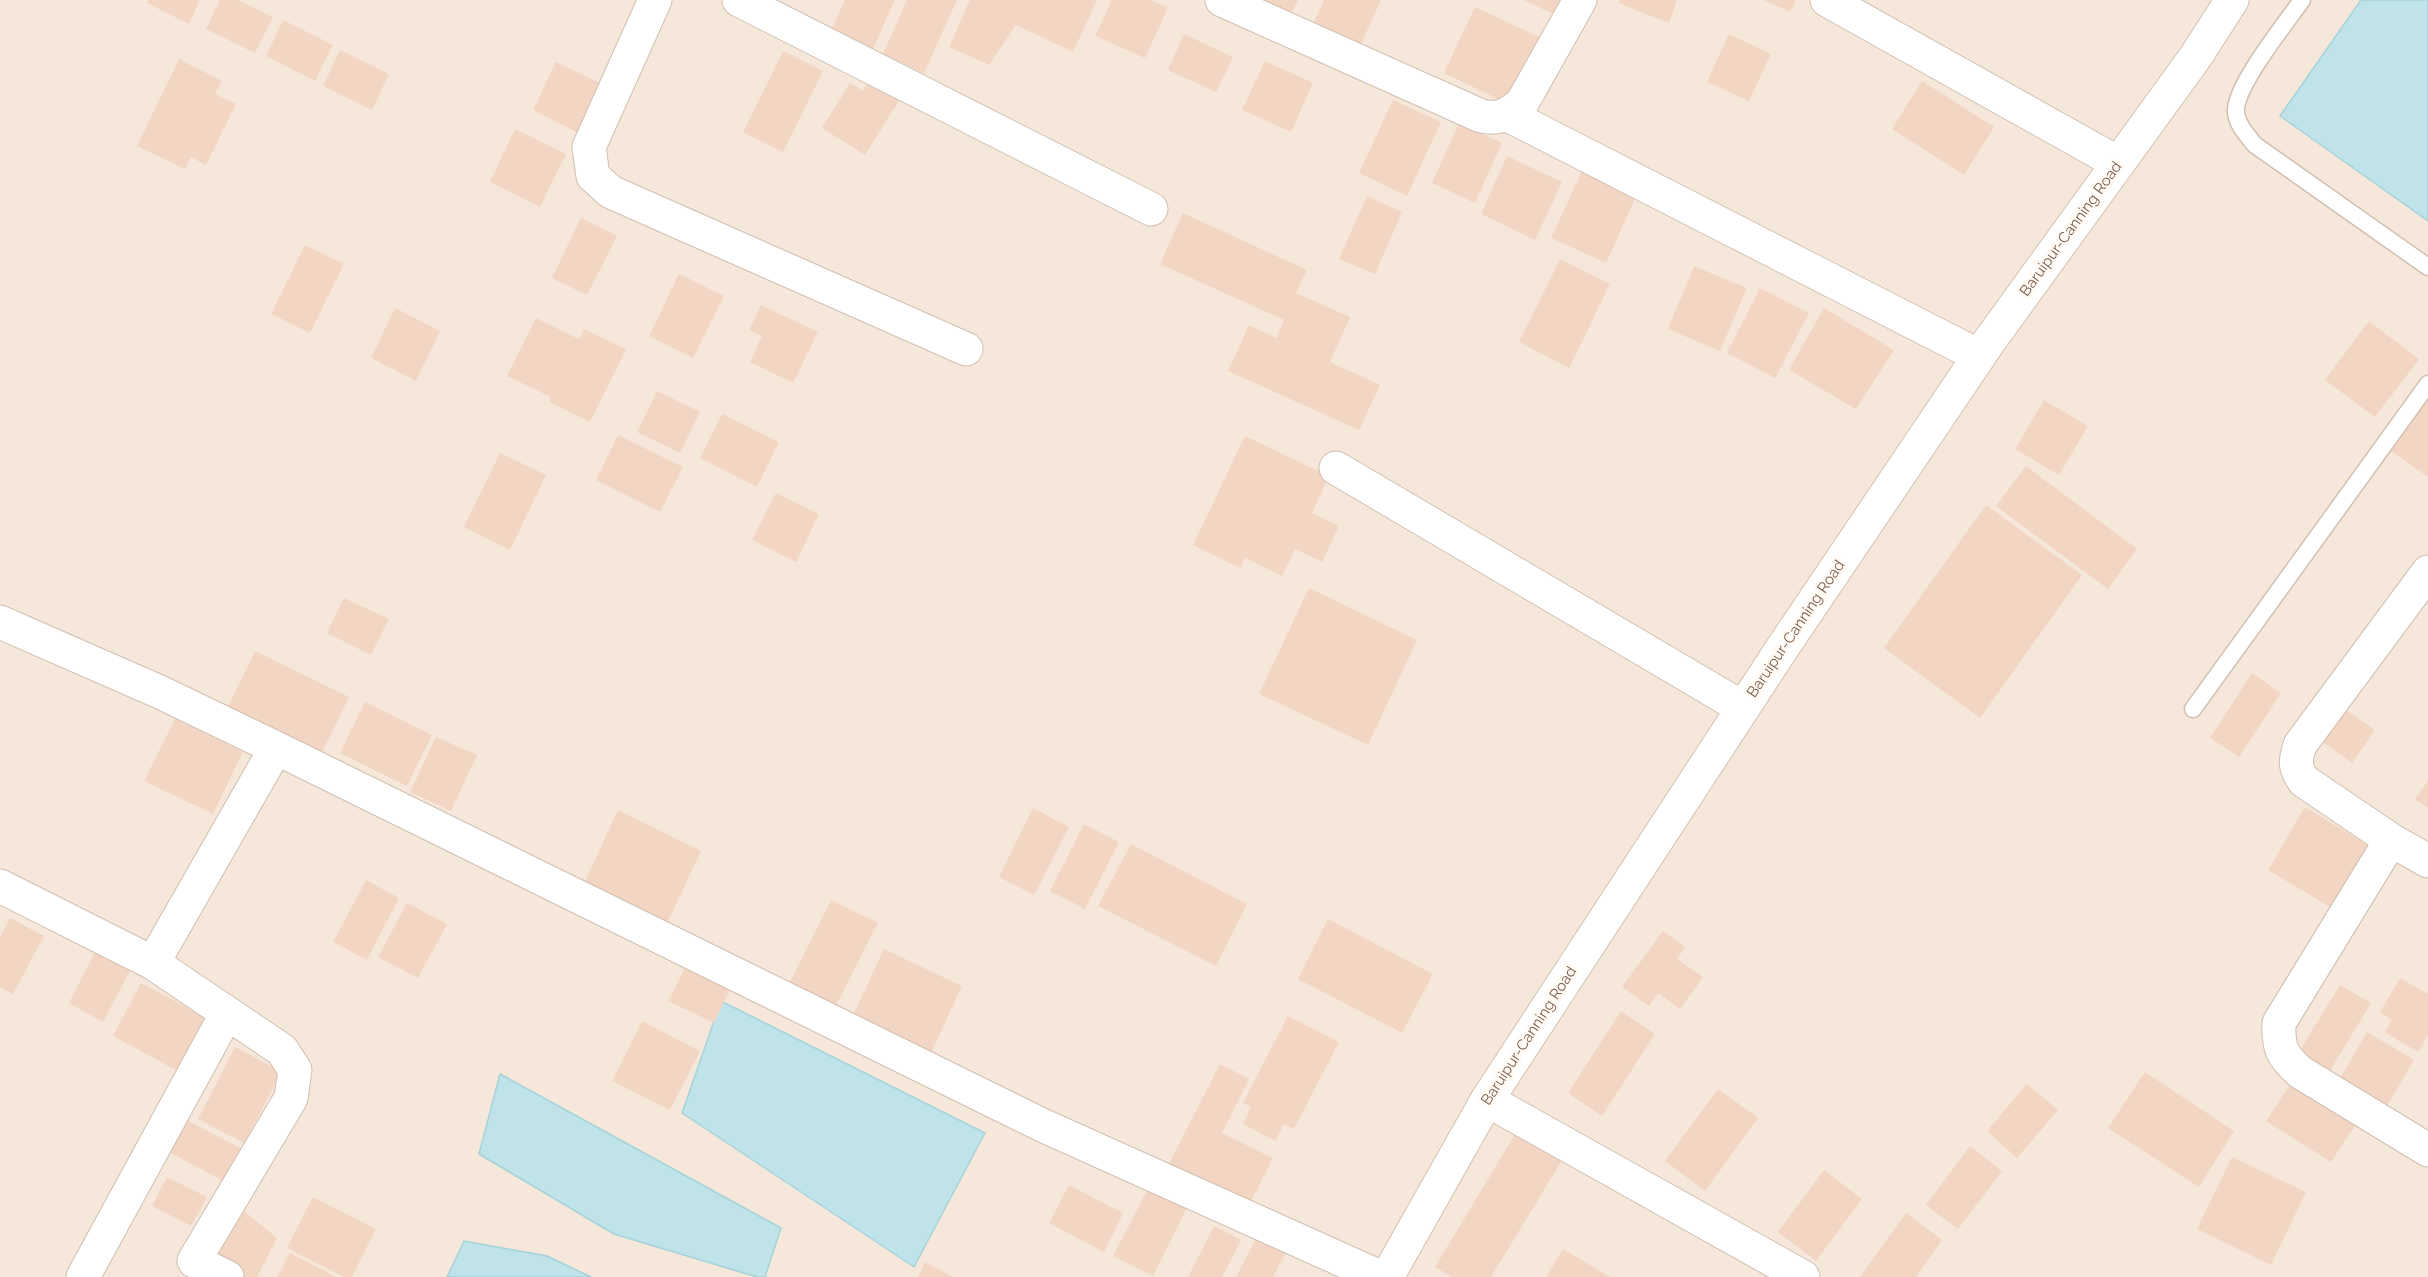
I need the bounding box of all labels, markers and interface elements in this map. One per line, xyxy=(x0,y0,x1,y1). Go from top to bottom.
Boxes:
street label: Baruipur-Canning Road xyxy=(2016,158,2126,300)
street label: Baruipur-Canning Road xyxy=(1743,557,1849,701)
street label: Baruipur-Canning Road xyxy=(1477,963,1581,1109)

